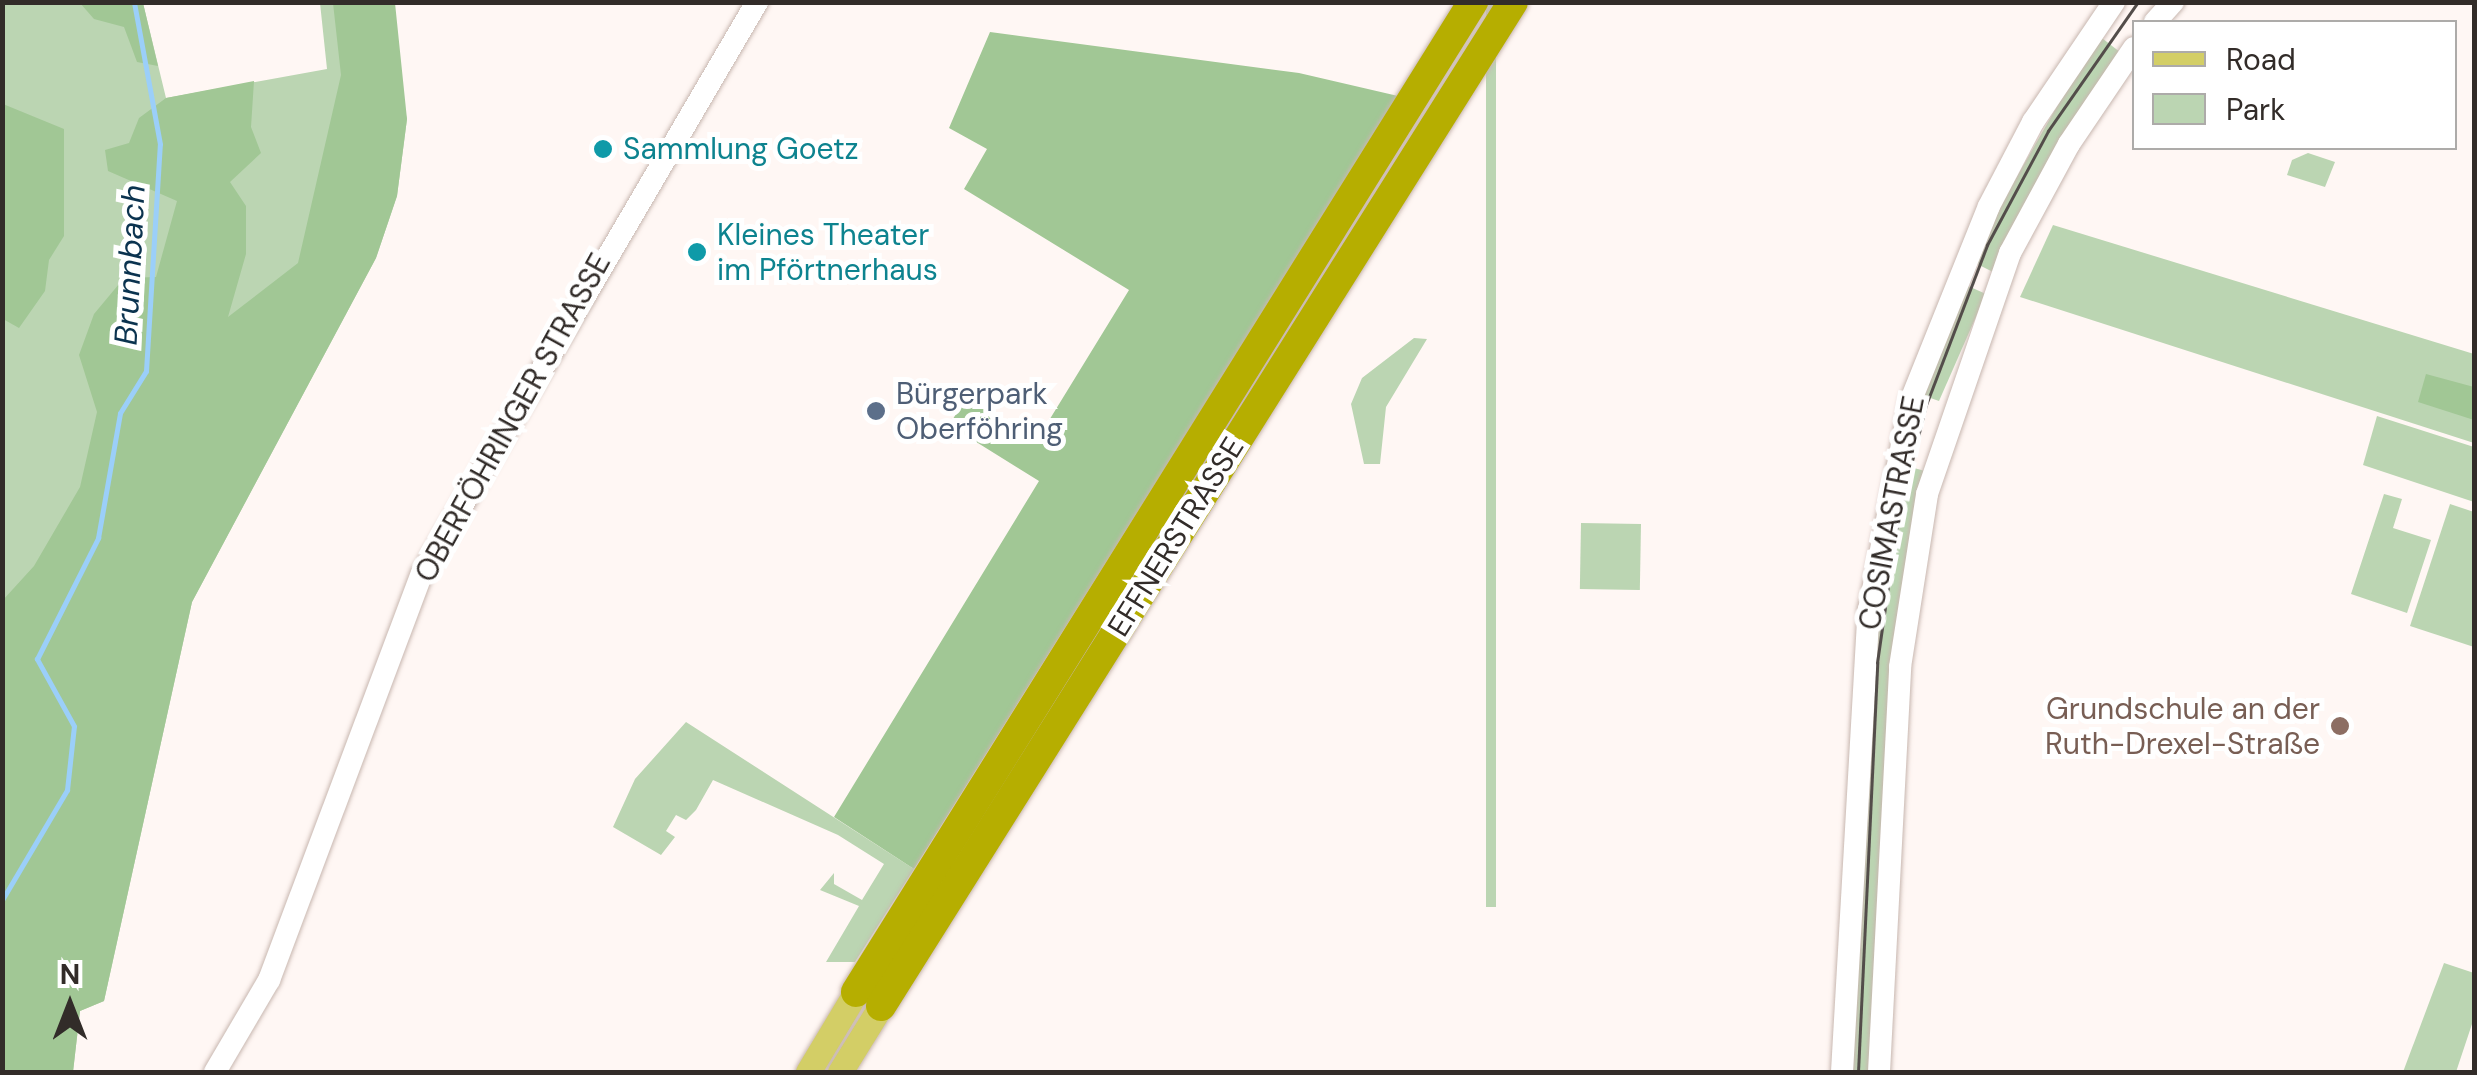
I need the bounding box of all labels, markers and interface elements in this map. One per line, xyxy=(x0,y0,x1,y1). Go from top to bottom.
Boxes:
legend xyxy=(2132,20,2457,150)
text: Road xyxy=(2226,40,2296,79)
text: Park xyxy=(2226,90,2285,129)
place label: Sammlung Goetz xyxy=(623,131,859,167)
marker: Sammlung Goetz xyxy=(592,138,614,160)
water label: Brunnbach xyxy=(107,184,153,346)
place label: Kleines Theater im Pförtnerhaus xyxy=(717,217,938,288)
marker: Kleines Theater im Pförtnerhaus xyxy=(686,241,708,263)
street label: OBERFÖHRINGER STRASSE xyxy=(408,247,618,589)
place label: Bürgerpark Oberföhring xyxy=(896,376,1063,446)
street label: COSIMASTRASSE xyxy=(1852,393,1932,633)
marker: Bürgerpark Oberföhring xyxy=(865,400,887,422)
street label: EFFNERSTRASSE xyxy=(1100,431,1252,643)
place label: Grundschule an der Ruth-Drexel-Straße xyxy=(2045,691,2320,762)
marker: Grundschule an der Ruth-Drexel-Straße xyxy=(2329,715,2351,737)
north arrow xyxy=(20,955,120,1055)
text: N xyxy=(60,956,80,993)

